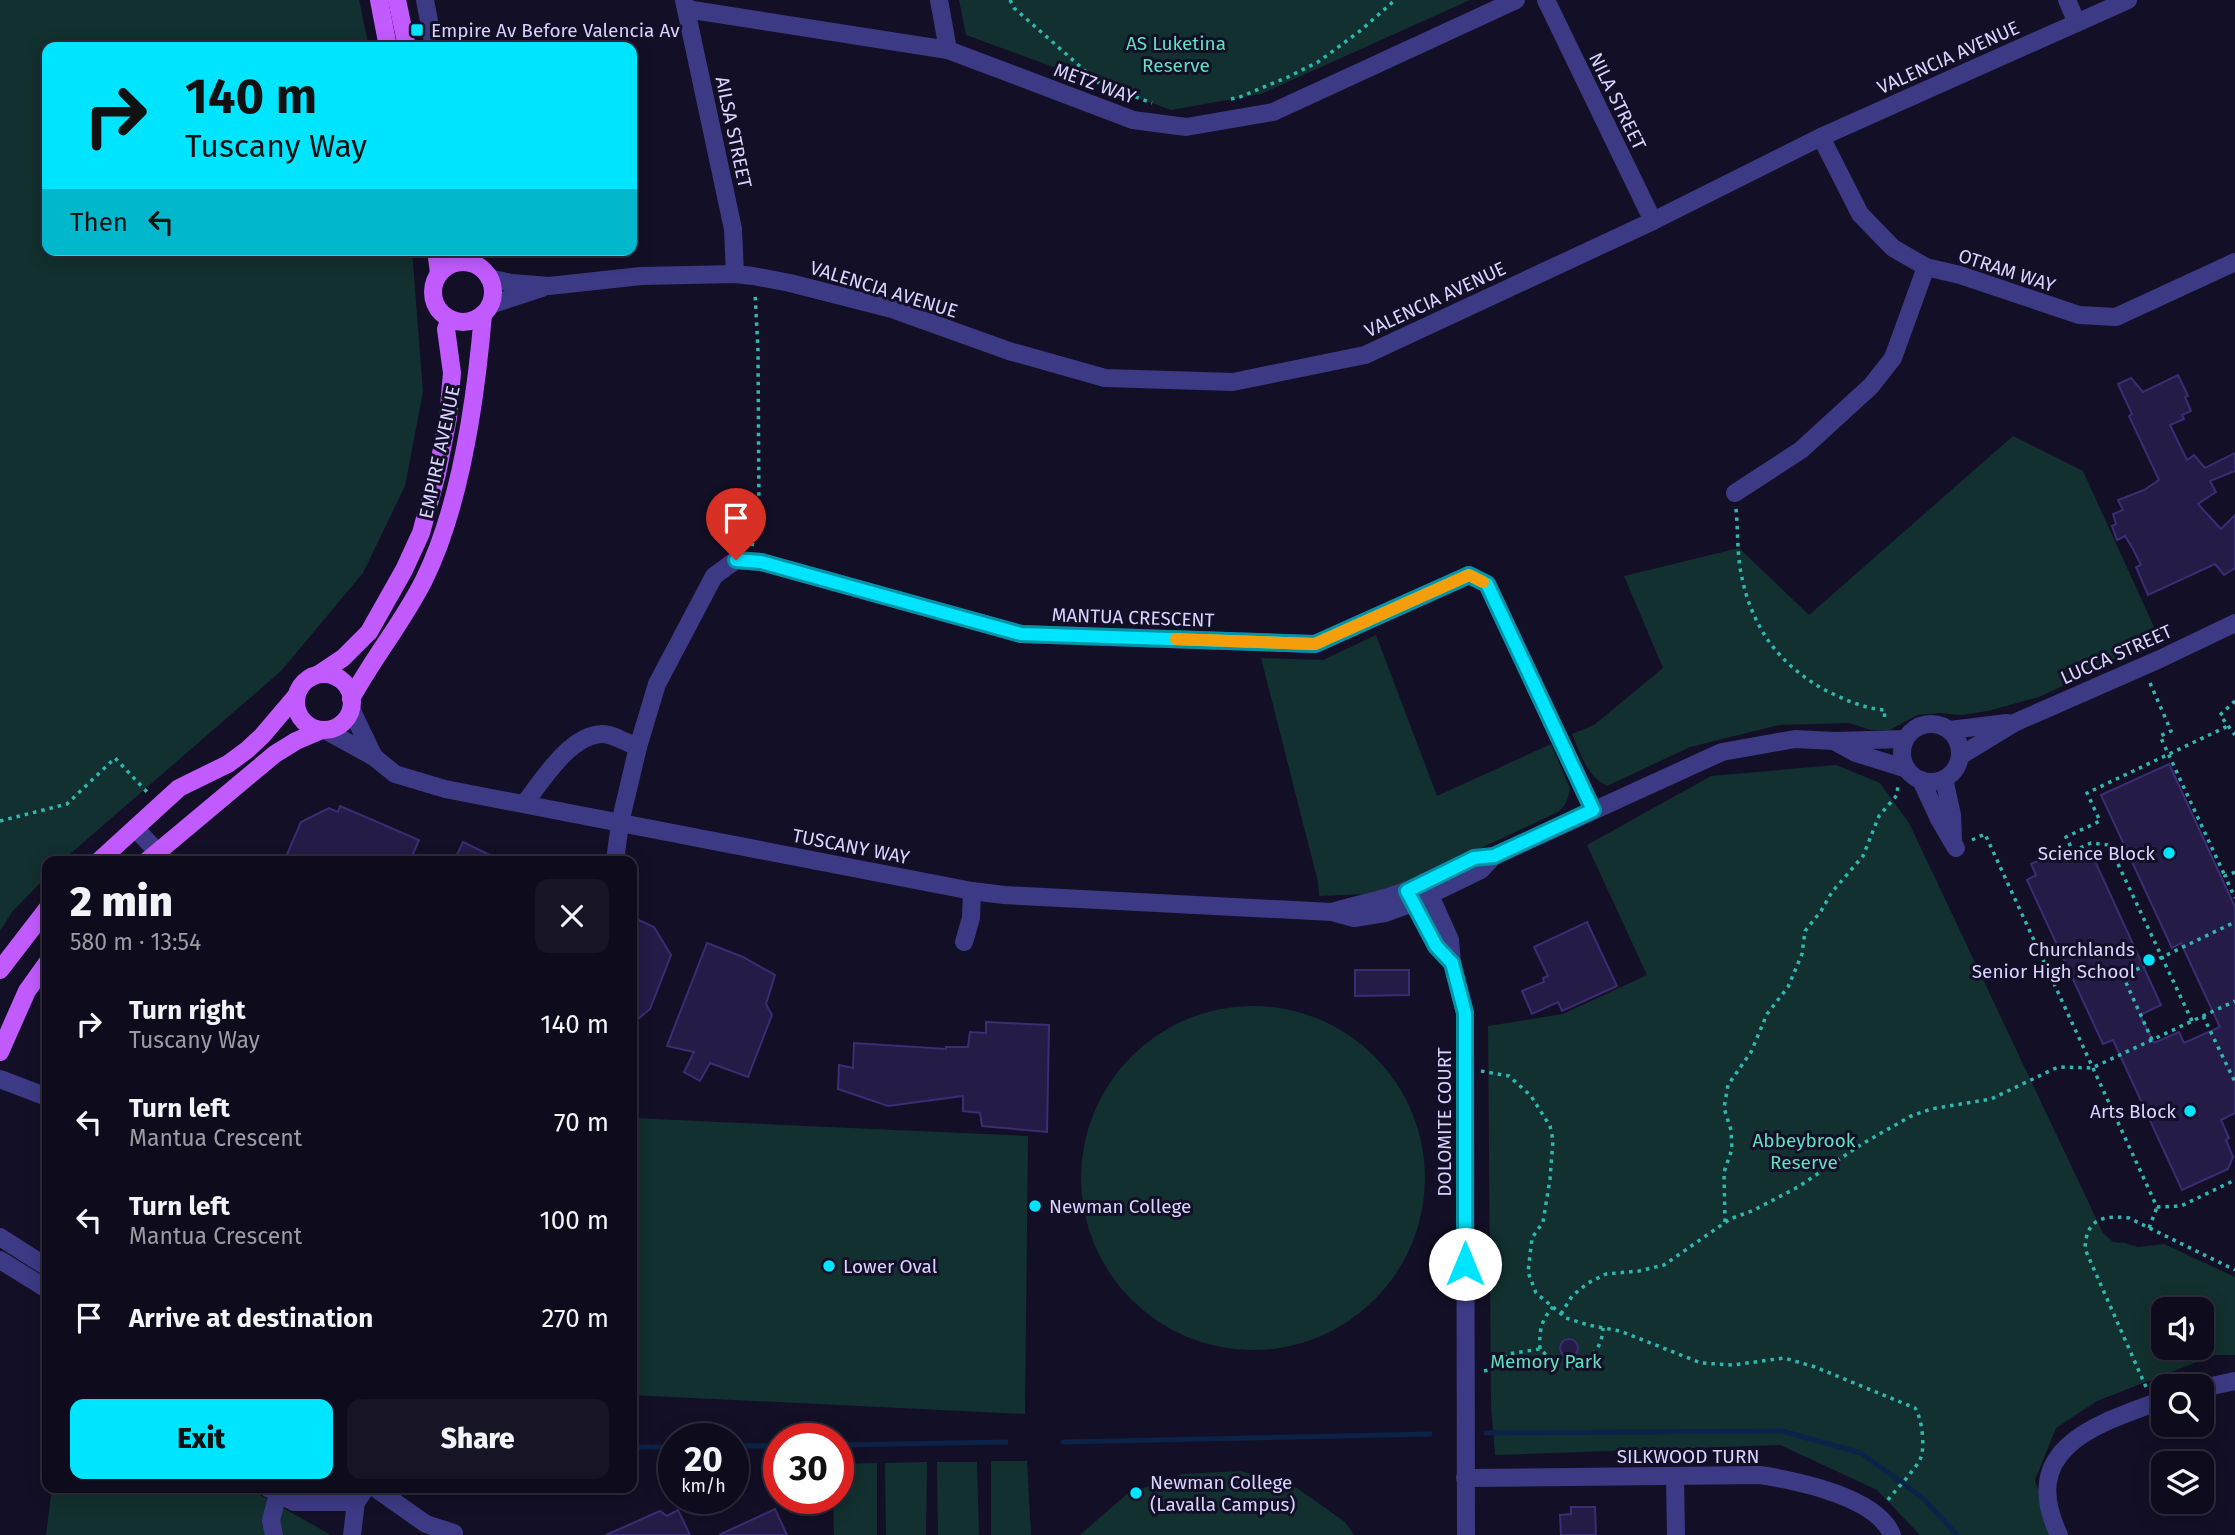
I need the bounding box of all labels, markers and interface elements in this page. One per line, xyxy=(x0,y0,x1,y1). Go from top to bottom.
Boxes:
street label: VALENCIA AVENUE xyxy=(1874,16,2023,99)
place label: Empire Av Before Valencia Av xyxy=(431,19,680,42)
marker: Empire Av Before Valencia Av xyxy=(409,22,425,38)
park label: AS Luketina Reserve xyxy=(1126,32,1226,77)
street label: NILA STREET xyxy=(1584,49,1651,154)
street label: METZ WAY xyxy=(1051,58,1139,109)
text: 140 m xyxy=(185,67,317,126)
icon: right xyxy=(70,70,161,161)
street label: AILSA STREET xyxy=(710,74,757,190)
text: Tuscany Way xyxy=(185,127,367,165)
icon: left xyxy=(142,203,180,241)
text: Then xyxy=(70,207,128,238)
street label: OTRAM WAY xyxy=(1955,244,2059,297)
street label: VALENCIA AVENUE xyxy=(807,256,960,323)
street label: VALENCIA AVENUE xyxy=(1361,257,1509,342)
street label: EMPIRE AVENUE xyxy=(414,384,465,521)
pin xyxy=(706,488,766,560)
icon: arrive xyxy=(717,499,755,537)
street label: MANTUA CRESCENT xyxy=(1051,603,1215,632)
street label: LUCCA STREET xyxy=(2057,620,2176,689)
street label: TUSCANY WAY xyxy=(790,824,912,869)
place label: Science Block xyxy=(2038,842,2155,865)
marker: Science Block xyxy=(2161,845,2177,861)
text: 2 min xyxy=(70,877,173,927)
button: close xyxy=(535,879,609,953)
text: 580 m · 13:54 xyxy=(70,928,201,956)
place label: Churchlands Senior High School xyxy=(1972,938,2135,983)
marker: Churchlands Senior High School xyxy=(2141,952,2157,968)
text: Turn right xyxy=(129,995,246,1026)
icon: right xyxy=(70,1005,108,1043)
text: 140 m xyxy=(540,1009,609,1040)
text: Tuscany Way xyxy=(129,1026,260,1054)
street label: DOLOMITE COURT xyxy=(1433,1047,1456,1197)
text: Turn left xyxy=(129,1093,230,1124)
place label: Arts Block xyxy=(2090,1100,2176,1123)
icon: left xyxy=(70,1103,108,1141)
marker: Arts Block xyxy=(2182,1103,2198,1119)
text: 70 m xyxy=(554,1107,609,1138)
text: Mantua Crescent xyxy=(129,1124,302,1152)
park label: Abbeybrook Reserve xyxy=(1752,1129,1856,1174)
text: Turn left xyxy=(129,1191,230,1222)
place label: Newman College xyxy=(1049,1195,1191,1218)
marker: Newman College xyxy=(1027,1198,1043,1214)
icon: left xyxy=(70,1201,108,1239)
text: 100 m xyxy=(540,1205,609,1236)
text: Mantua Crescent xyxy=(129,1222,302,1250)
position arrow xyxy=(1428,1227,1502,1301)
place label: Lower Oval xyxy=(843,1255,938,1278)
marker: Lower Oval xyxy=(821,1258,837,1274)
map controls xyxy=(2151,1297,2214,1514)
button: sound xyxy=(2151,1297,2214,1360)
icon: arrive xyxy=(70,1299,108,1337)
text: Arrive at destination xyxy=(129,1303,373,1334)
text: 270 m xyxy=(541,1303,609,1334)
park label: Memory Park xyxy=(1490,1350,1602,1373)
button: search xyxy=(2151,1374,2214,1437)
button: Exit xyxy=(70,1399,333,1479)
button: Share xyxy=(347,1399,609,1479)
speed limit sign: 30 xyxy=(763,1423,854,1514)
text: 20 xyxy=(684,1438,723,1480)
street label: SILKWOOD TURN xyxy=(1617,1445,1759,1468)
button: layers xyxy=(2151,1451,2214,1514)
place label: Newman College (Lavalla Campus) xyxy=(1150,1471,1296,1516)
text: km/h xyxy=(681,1475,726,1497)
marker: Newman College (Lavalla Campus) xyxy=(1128,1485,1144,1501)

